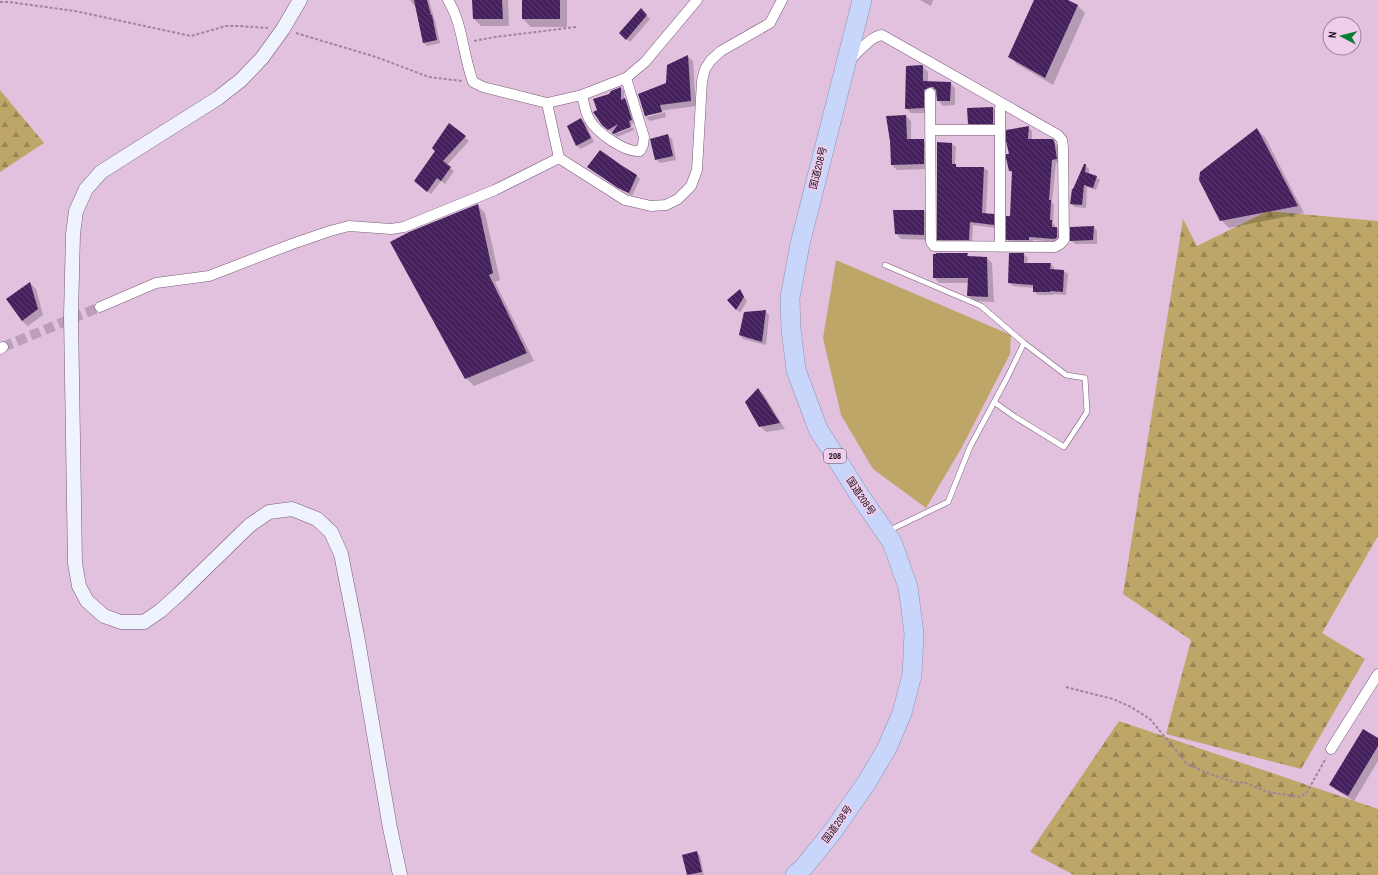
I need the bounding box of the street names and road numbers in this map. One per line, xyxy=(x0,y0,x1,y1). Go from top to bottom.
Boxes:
street label: 国道208号 xyxy=(806,145,830,191)
road number: 208 xyxy=(824,449,846,463)
street label: 国道208号 xyxy=(843,474,879,518)
street label: 国道208号 xyxy=(819,803,855,845)

